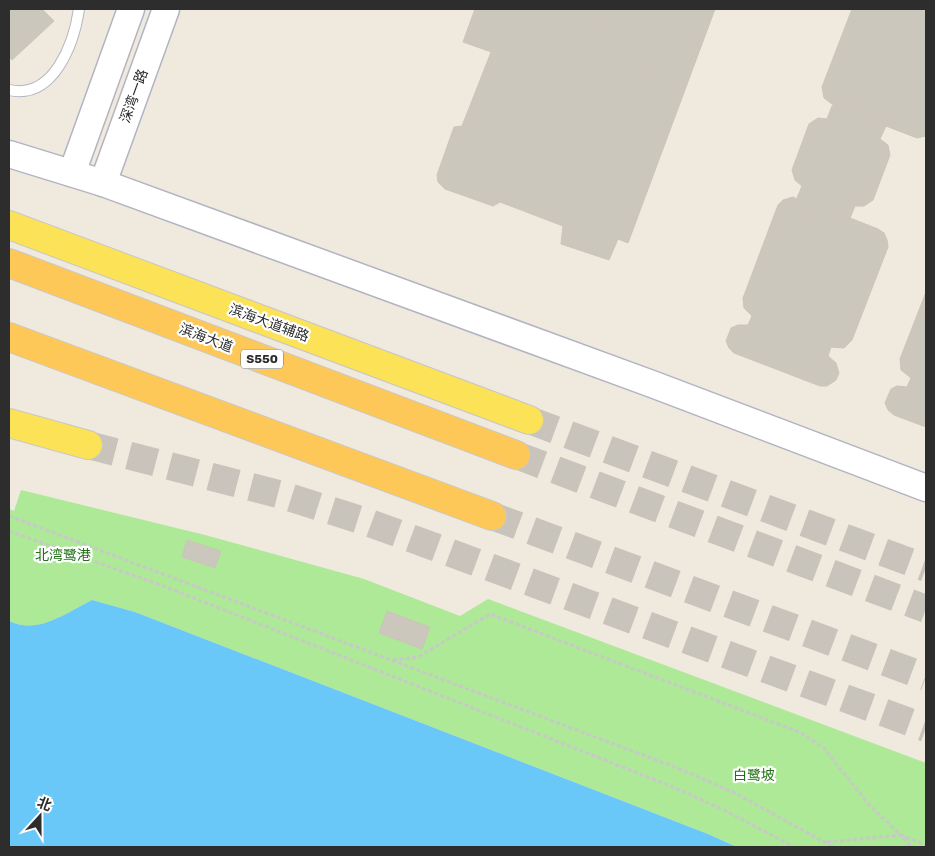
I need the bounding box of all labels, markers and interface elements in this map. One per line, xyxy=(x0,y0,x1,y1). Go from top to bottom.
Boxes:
street label: 深湾一路 xyxy=(116,67,152,125)
street label: 滨海大道辅路 xyxy=(227,301,311,345)
street label: 滨海大道 xyxy=(177,320,235,356)
road number: S550 xyxy=(241,349,283,368)
park label: 北湾鹭港 xyxy=(35,547,91,564)
park label: 白鹭坡 xyxy=(733,767,775,784)
north arrow xyxy=(15,791,65,841)
text: 北 xyxy=(35,794,54,815)

